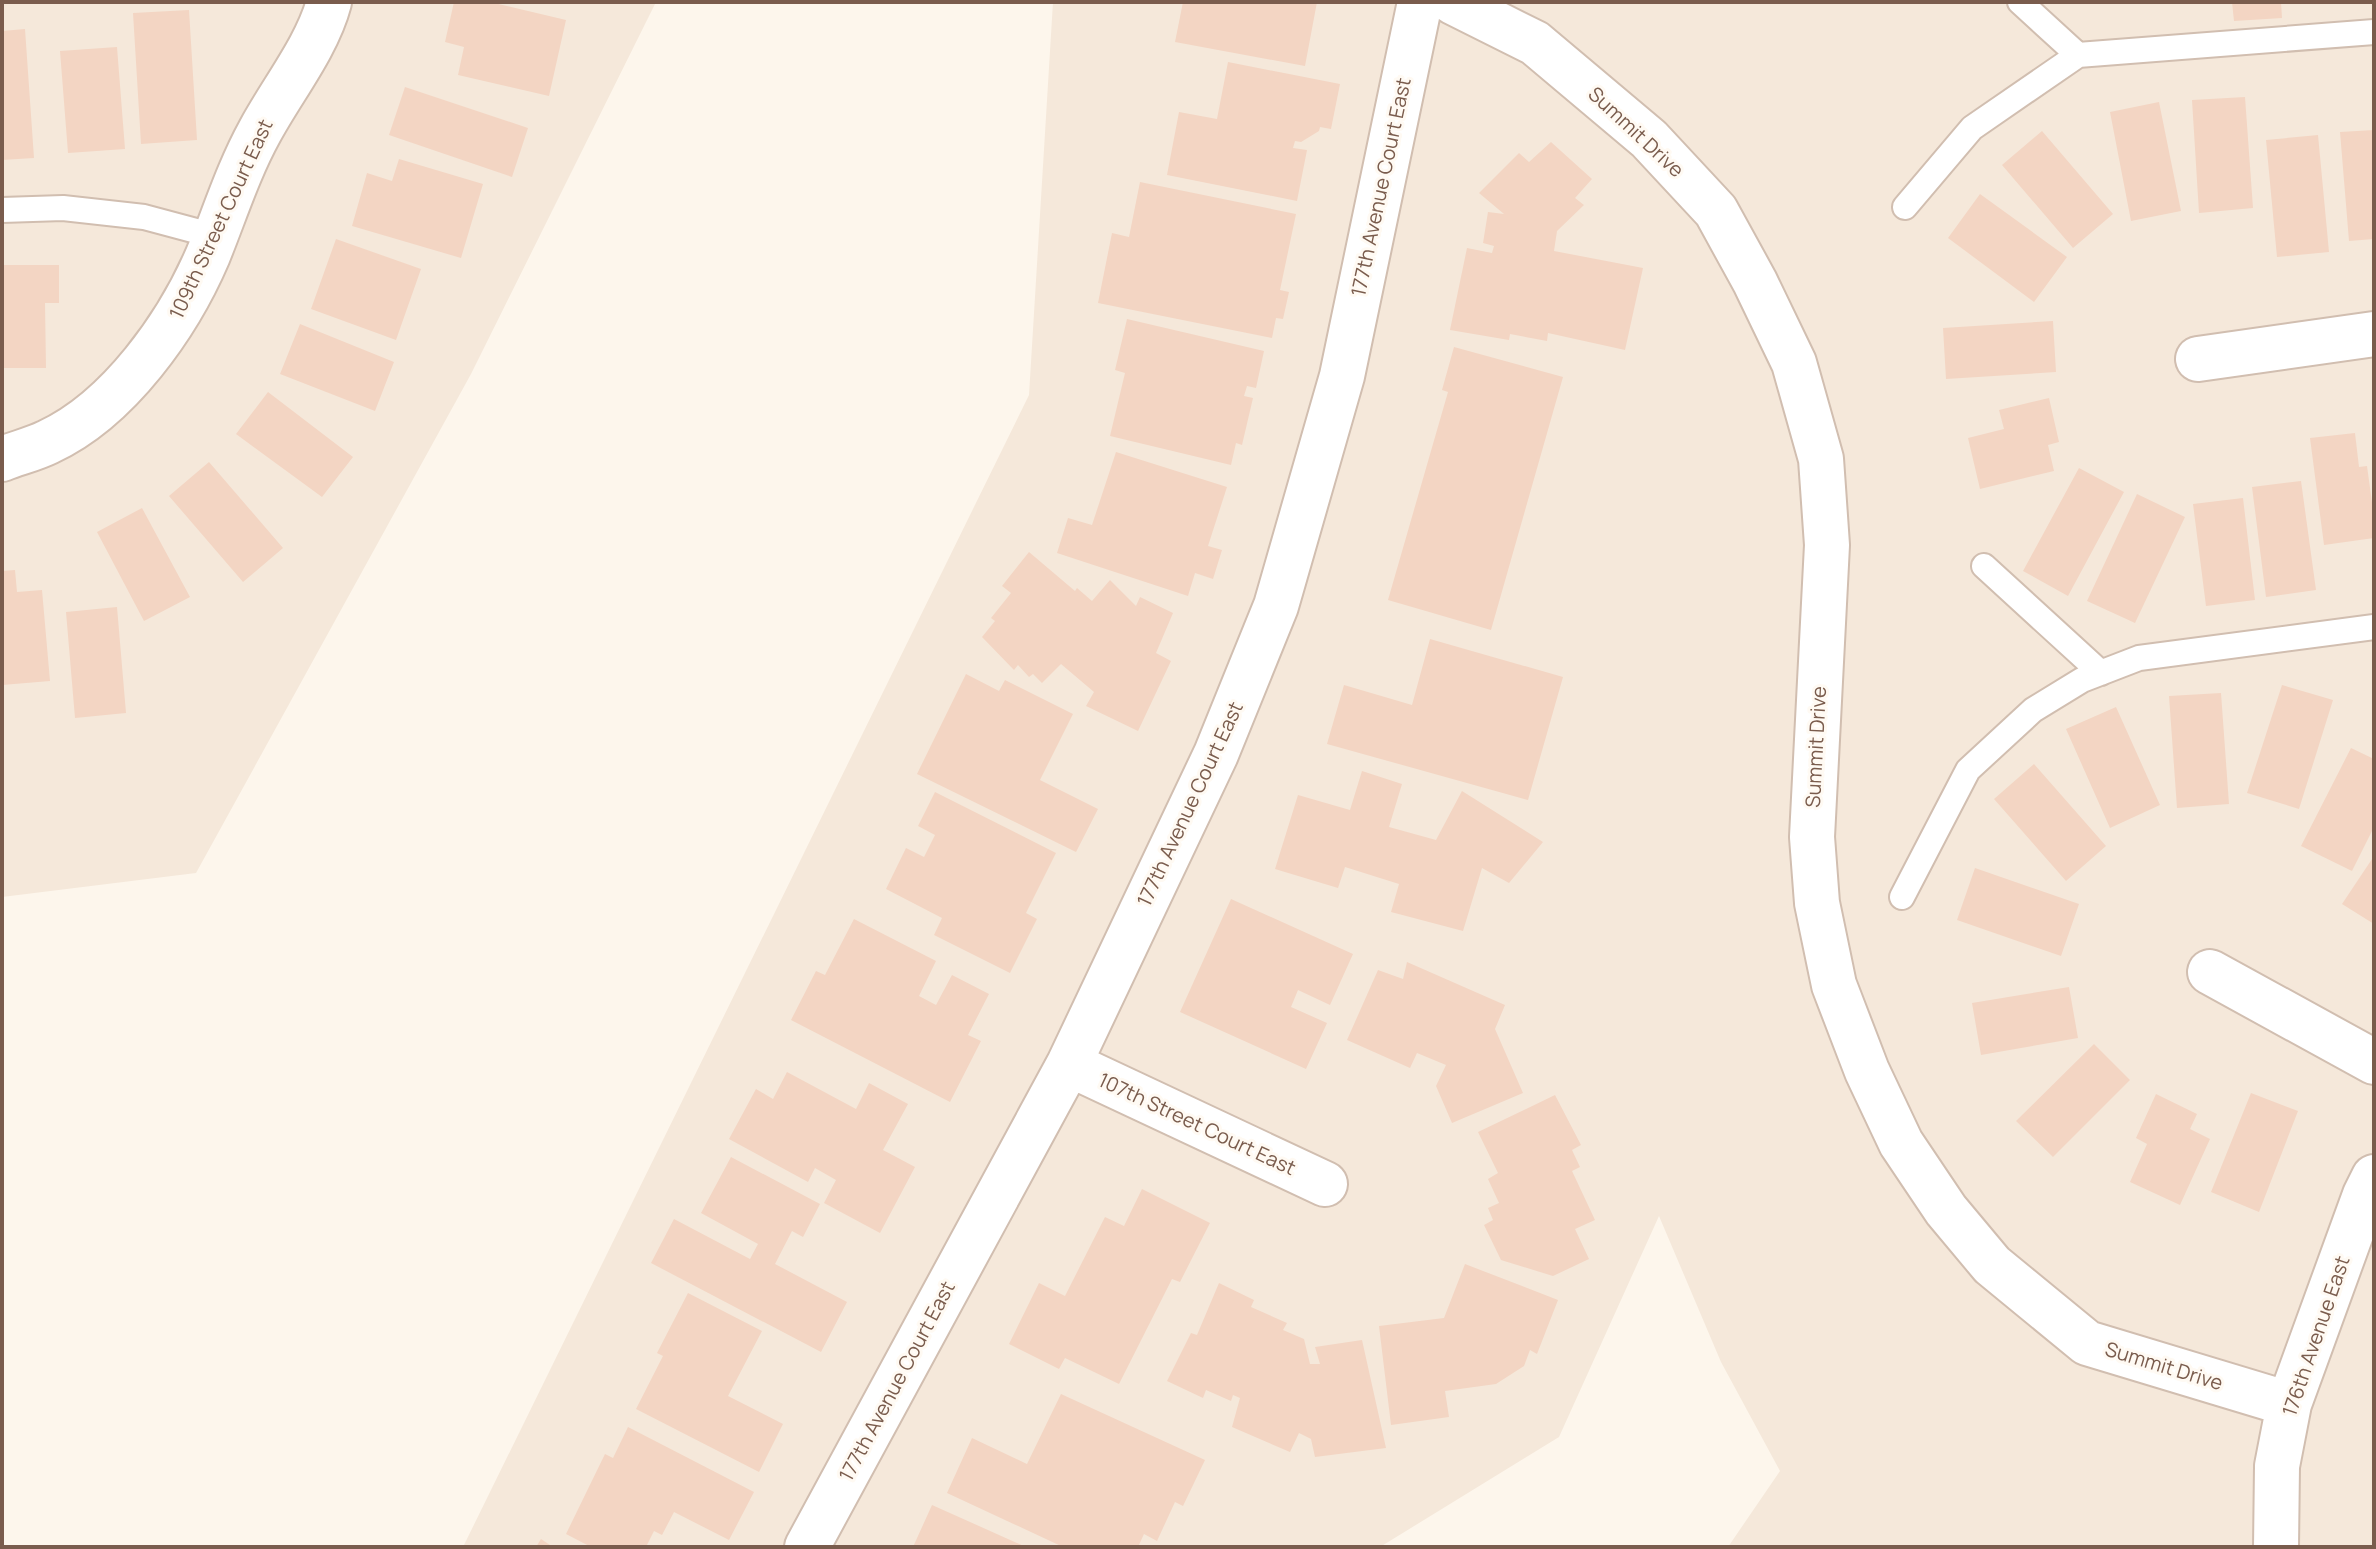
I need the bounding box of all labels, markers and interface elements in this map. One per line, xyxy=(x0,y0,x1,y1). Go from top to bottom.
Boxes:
street label: 177th Avenue Court East xyxy=(1344,75,1417,299)
street label: Summit Drive xyxy=(1583,80,1690,183)
street label: 109th Street Court East xyxy=(162,115,279,323)
street label: Summit Drive xyxy=(1799,686,1832,808)
street label: 177th Avenue Court East xyxy=(1130,697,1249,911)
street label: 107th Street Court East xyxy=(1094,1066,1300,1181)
street label: 176th Avenue East xyxy=(2275,1252,2356,1419)
street label: 177th Avenue Court East xyxy=(832,1276,961,1486)
street label: Summit Drive xyxy=(2102,1335,2226,1396)

